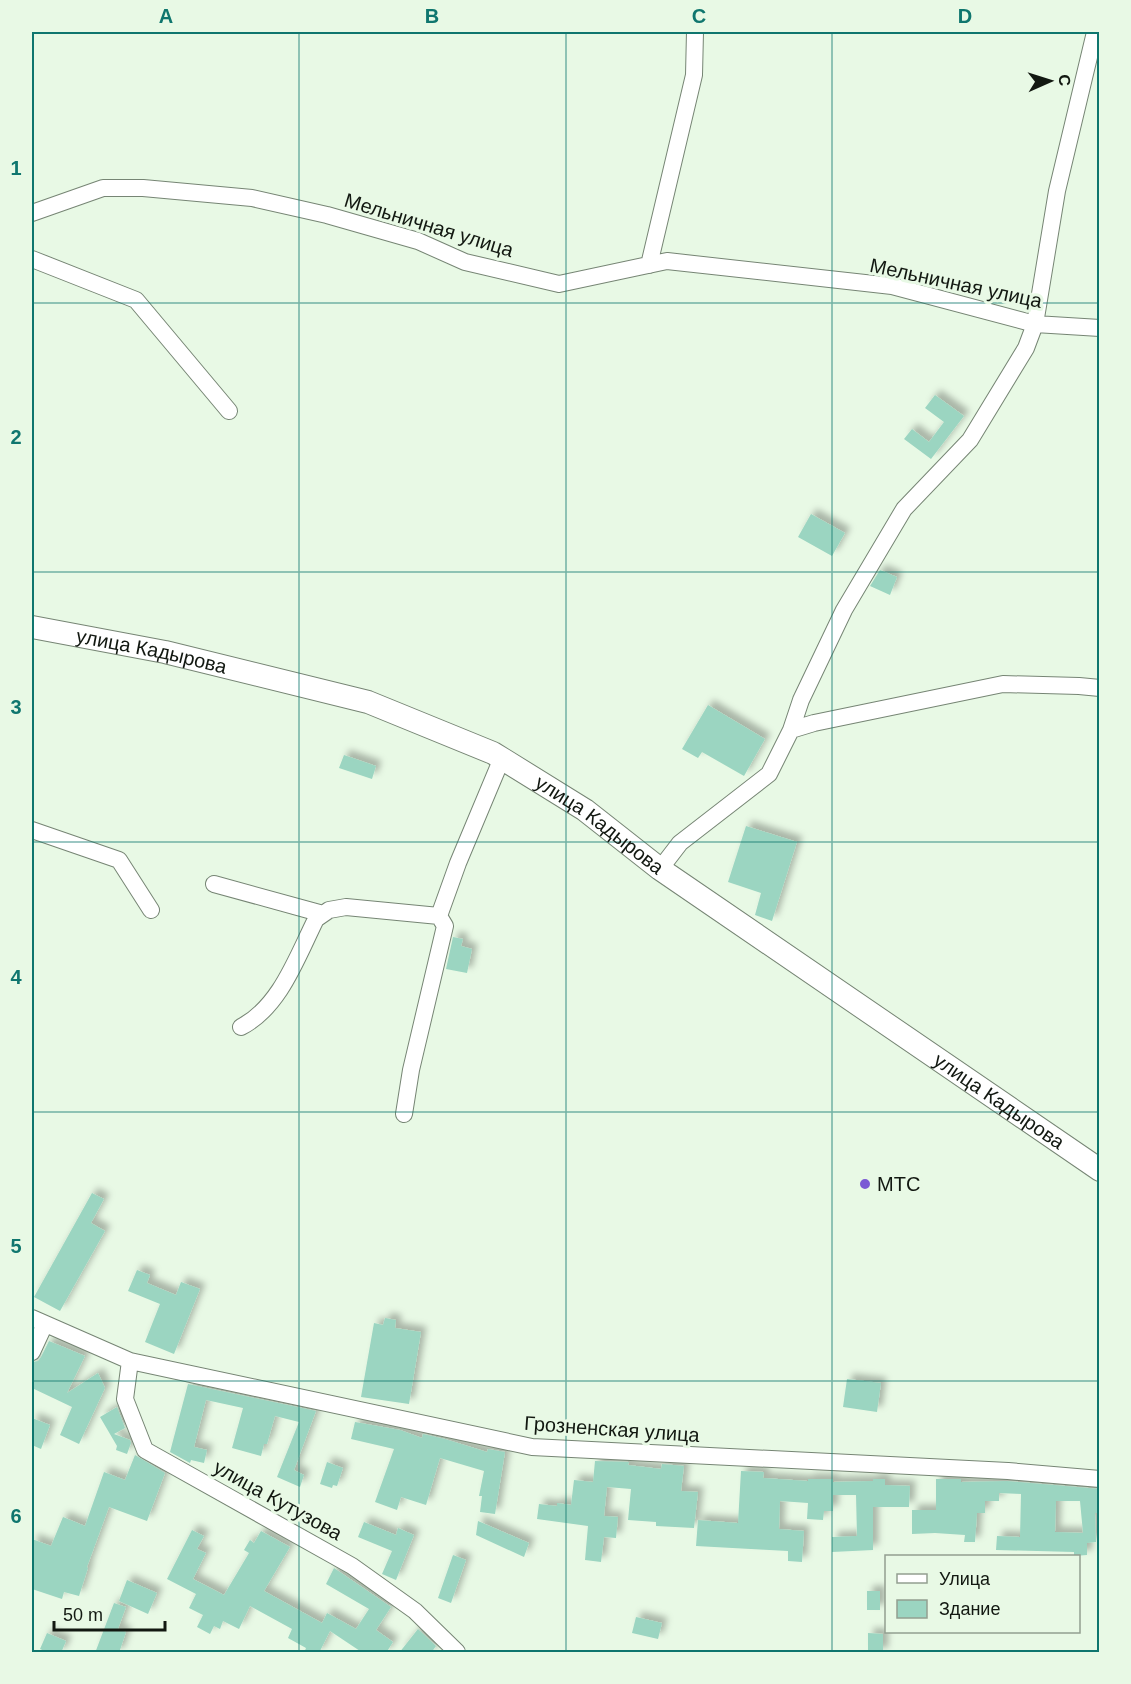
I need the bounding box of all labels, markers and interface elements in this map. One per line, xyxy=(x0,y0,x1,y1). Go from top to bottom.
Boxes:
text: A xyxy=(159,5,173,27)
text: B xyxy=(425,5,439,27)
text: C xyxy=(692,5,706,27)
text: D xyxy=(958,5,972,27)
north arrow xyxy=(1020,51,1080,111)
text: С xyxy=(1056,74,1073,87)
text: 1 xyxy=(10,157,22,179)
street label: Мельничная улица xyxy=(342,189,517,261)
street label: Мельничная улица xyxy=(868,254,1045,312)
text: 2 xyxy=(10,426,22,448)
street label: улица Кадырова xyxy=(75,625,230,678)
text: 3 xyxy=(10,696,22,718)
street label: улица Кадырова xyxy=(531,771,669,879)
text: 4 xyxy=(10,966,22,988)
street label: улица Кадырова xyxy=(930,1049,1069,1154)
place label: МТС xyxy=(877,1173,920,1195)
marker: МТС xyxy=(858,1177,872,1191)
text: 5 xyxy=(10,1235,22,1257)
street label: Грозненская улица xyxy=(524,1412,701,1446)
street label: улица Кутузова xyxy=(210,1456,347,1545)
text: 6 xyxy=(10,1505,22,1527)
legend xyxy=(885,1555,1080,1633)
text: Улица xyxy=(939,1569,991,1589)
scale bar xyxy=(54,1594,165,1632)
text: Здание xyxy=(939,1599,1000,1619)
text: 50 m xyxy=(63,1605,103,1625)

